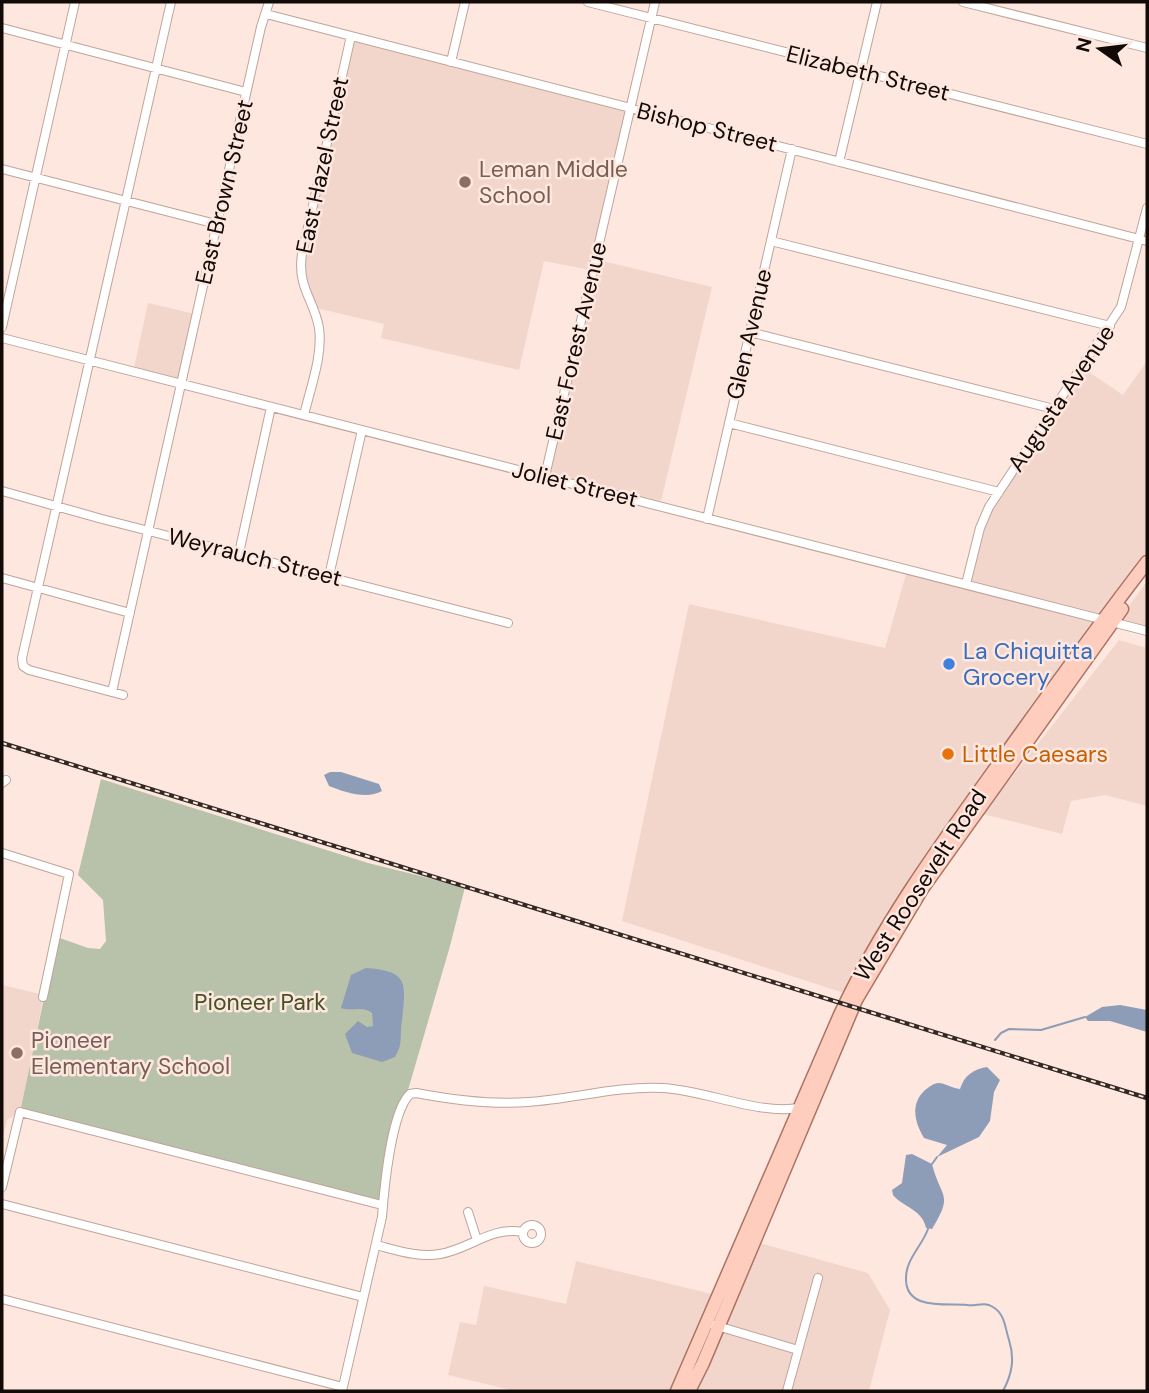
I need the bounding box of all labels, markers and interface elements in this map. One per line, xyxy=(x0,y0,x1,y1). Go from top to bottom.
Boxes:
north arrow xyxy=(1065,14,1135,84)
text: N xyxy=(1070,35,1098,55)
street label: Elizabeth Street xyxy=(783,38,953,108)
street label: East Hazel Street xyxy=(289,74,355,256)
street label: Bishop Street xyxy=(634,95,780,159)
street label: East Brown Street xyxy=(188,97,260,287)
place label: Leman Middle School xyxy=(479,154,628,210)
marker: Leman Middle School xyxy=(457,174,473,190)
street label: East Forest Avenue xyxy=(539,239,613,443)
street label: Glen Avenue xyxy=(719,266,779,402)
street label: Augusta Avenue xyxy=(1001,319,1121,477)
street label: Joliet Street xyxy=(509,454,641,514)
street label: Weyrauch Street xyxy=(165,521,345,593)
place label: La Chiquitta Grocery xyxy=(963,636,1093,692)
marker: La Chiquitta Grocery xyxy=(941,656,957,672)
place label: Little Caesars xyxy=(962,739,1108,769)
marker: Little Caesars xyxy=(940,746,956,762)
street label: West Roosevelt Road xyxy=(847,783,993,987)
park label: Pioneer Park xyxy=(194,987,326,1017)
place label: Pioneer Elementary School xyxy=(31,1025,230,1081)
marker: Pioneer Elementary School xyxy=(9,1045,25,1061)

